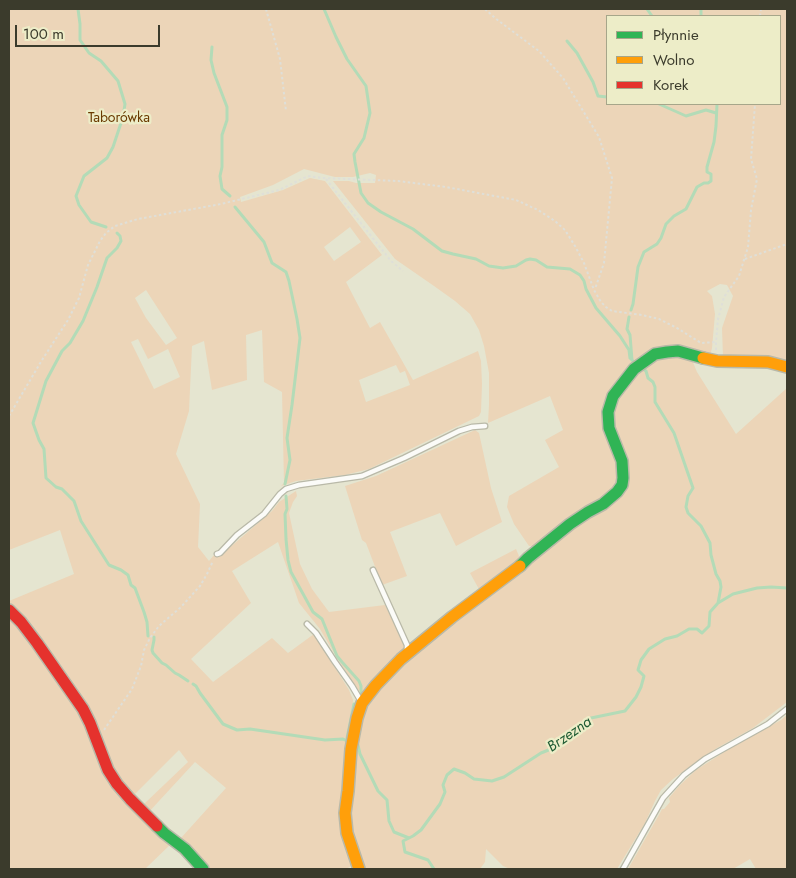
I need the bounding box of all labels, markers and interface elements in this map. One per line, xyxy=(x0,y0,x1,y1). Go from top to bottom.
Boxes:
scale bar xyxy=(18,15,162,47)
legend xyxy=(606,15,781,105)
text: 100 m xyxy=(23,23,64,45)
text: Płynnie xyxy=(653,24,699,46)
text: Wolno xyxy=(653,49,694,71)
text: Korek xyxy=(653,74,688,96)
park label: Taborówka xyxy=(88,111,150,127)
water label: Brzezna xyxy=(544,713,596,757)

